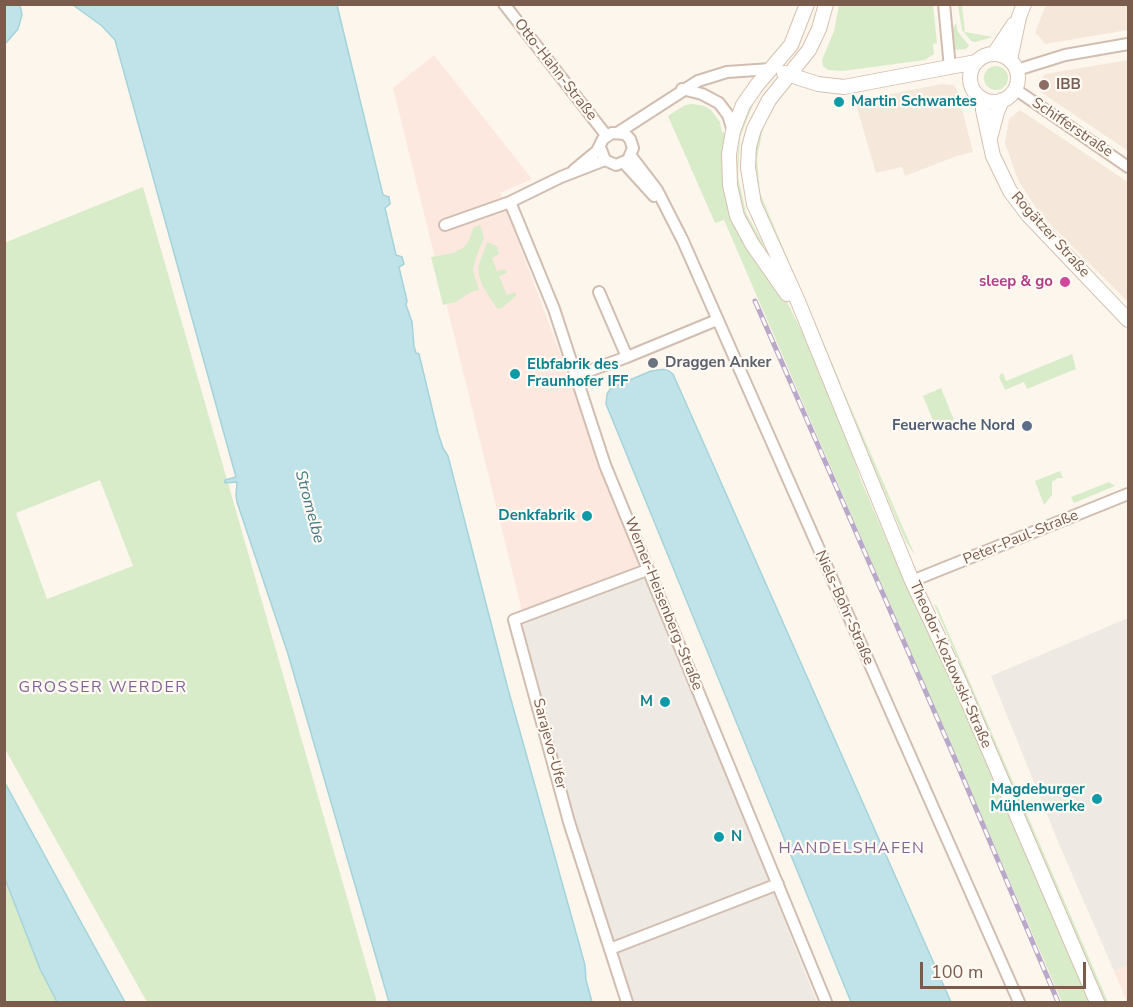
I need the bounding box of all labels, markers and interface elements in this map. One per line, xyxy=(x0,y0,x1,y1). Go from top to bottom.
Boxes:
street label: Otto-Hahn-Straße xyxy=(510,16,600,124)
place label: IBB xyxy=(1056,76,1081,94)
marker: IBB xyxy=(1037,78,1051,92)
place label: Martin Schwantes xyxy=(851,93,977,111)
street label: Schifferstraße xyxy=(1028,94,1116,162)
marker: Martin Schwantes xyxy=(832,95,846,109)
street label: Rogätzer Straße xyxy=(1007,188,1093,282)
place label: sleep & go xyxy=(979,273,1053,291)
marker: sleep & go xyxy=(1058,275,1072,289)
place label: Draggen Anker xyxy=(665,354,771,372)
place label: Elbfabrik des Fraunhofer IFF xyxy=(527,356,628,391)
marker: Draggen Anker xyxy=(646,356,660,370)
marker: Elbfabrik des Fraunhofer IFF xyxy=(508,367,522,381)
place label: Feuerwache Nord xyxy=(892,417,1015,435)
marker: Feuerwache Nord xyxy=(1020,419,1034,433)
water label: Stromelbe xyxy=(290,468,328,546)
place label: Denkfabrik xyxy=(498,507,575,525)
street label: Peter-Paul-Straße xyxy=(961,507,1081,569)
marker: Denkfabrik xyxy=(580,509,594,523)
street label: Werner-Heisenberg-Straße xyxy=(620,515,706,693)
street label: Niels-Bohr-Straße xyxy=(811,548,877,668)
street label: Theodor-Kozlowski-Straße xyxy=(905,579,995,751)
district label: GROSSER WERDER xyxy=(19,678,187,698)
place label: M xyxy=(640,693,653,711)
marker: M xyxy=(658,695,672,709)
street label: Sarajevo-Ufer xyxy=(528,697,570,791)
place label: Magdeburger Mühlenwerke xyxy=(990,781,1085,816)
marker: Magdeburger Mühlenwerke xyxy=(1090,792,1104,806)
place label: N xyxy=(731,828,742,846)
marker: N xyxy=(712,830,726,844)
district label: HANDELSHAFEN xyxy=(779,839,925,859)
scale bar xyxy=(923,950,1090,988)
text: 100 m xyxy=(931,960,983,984)

